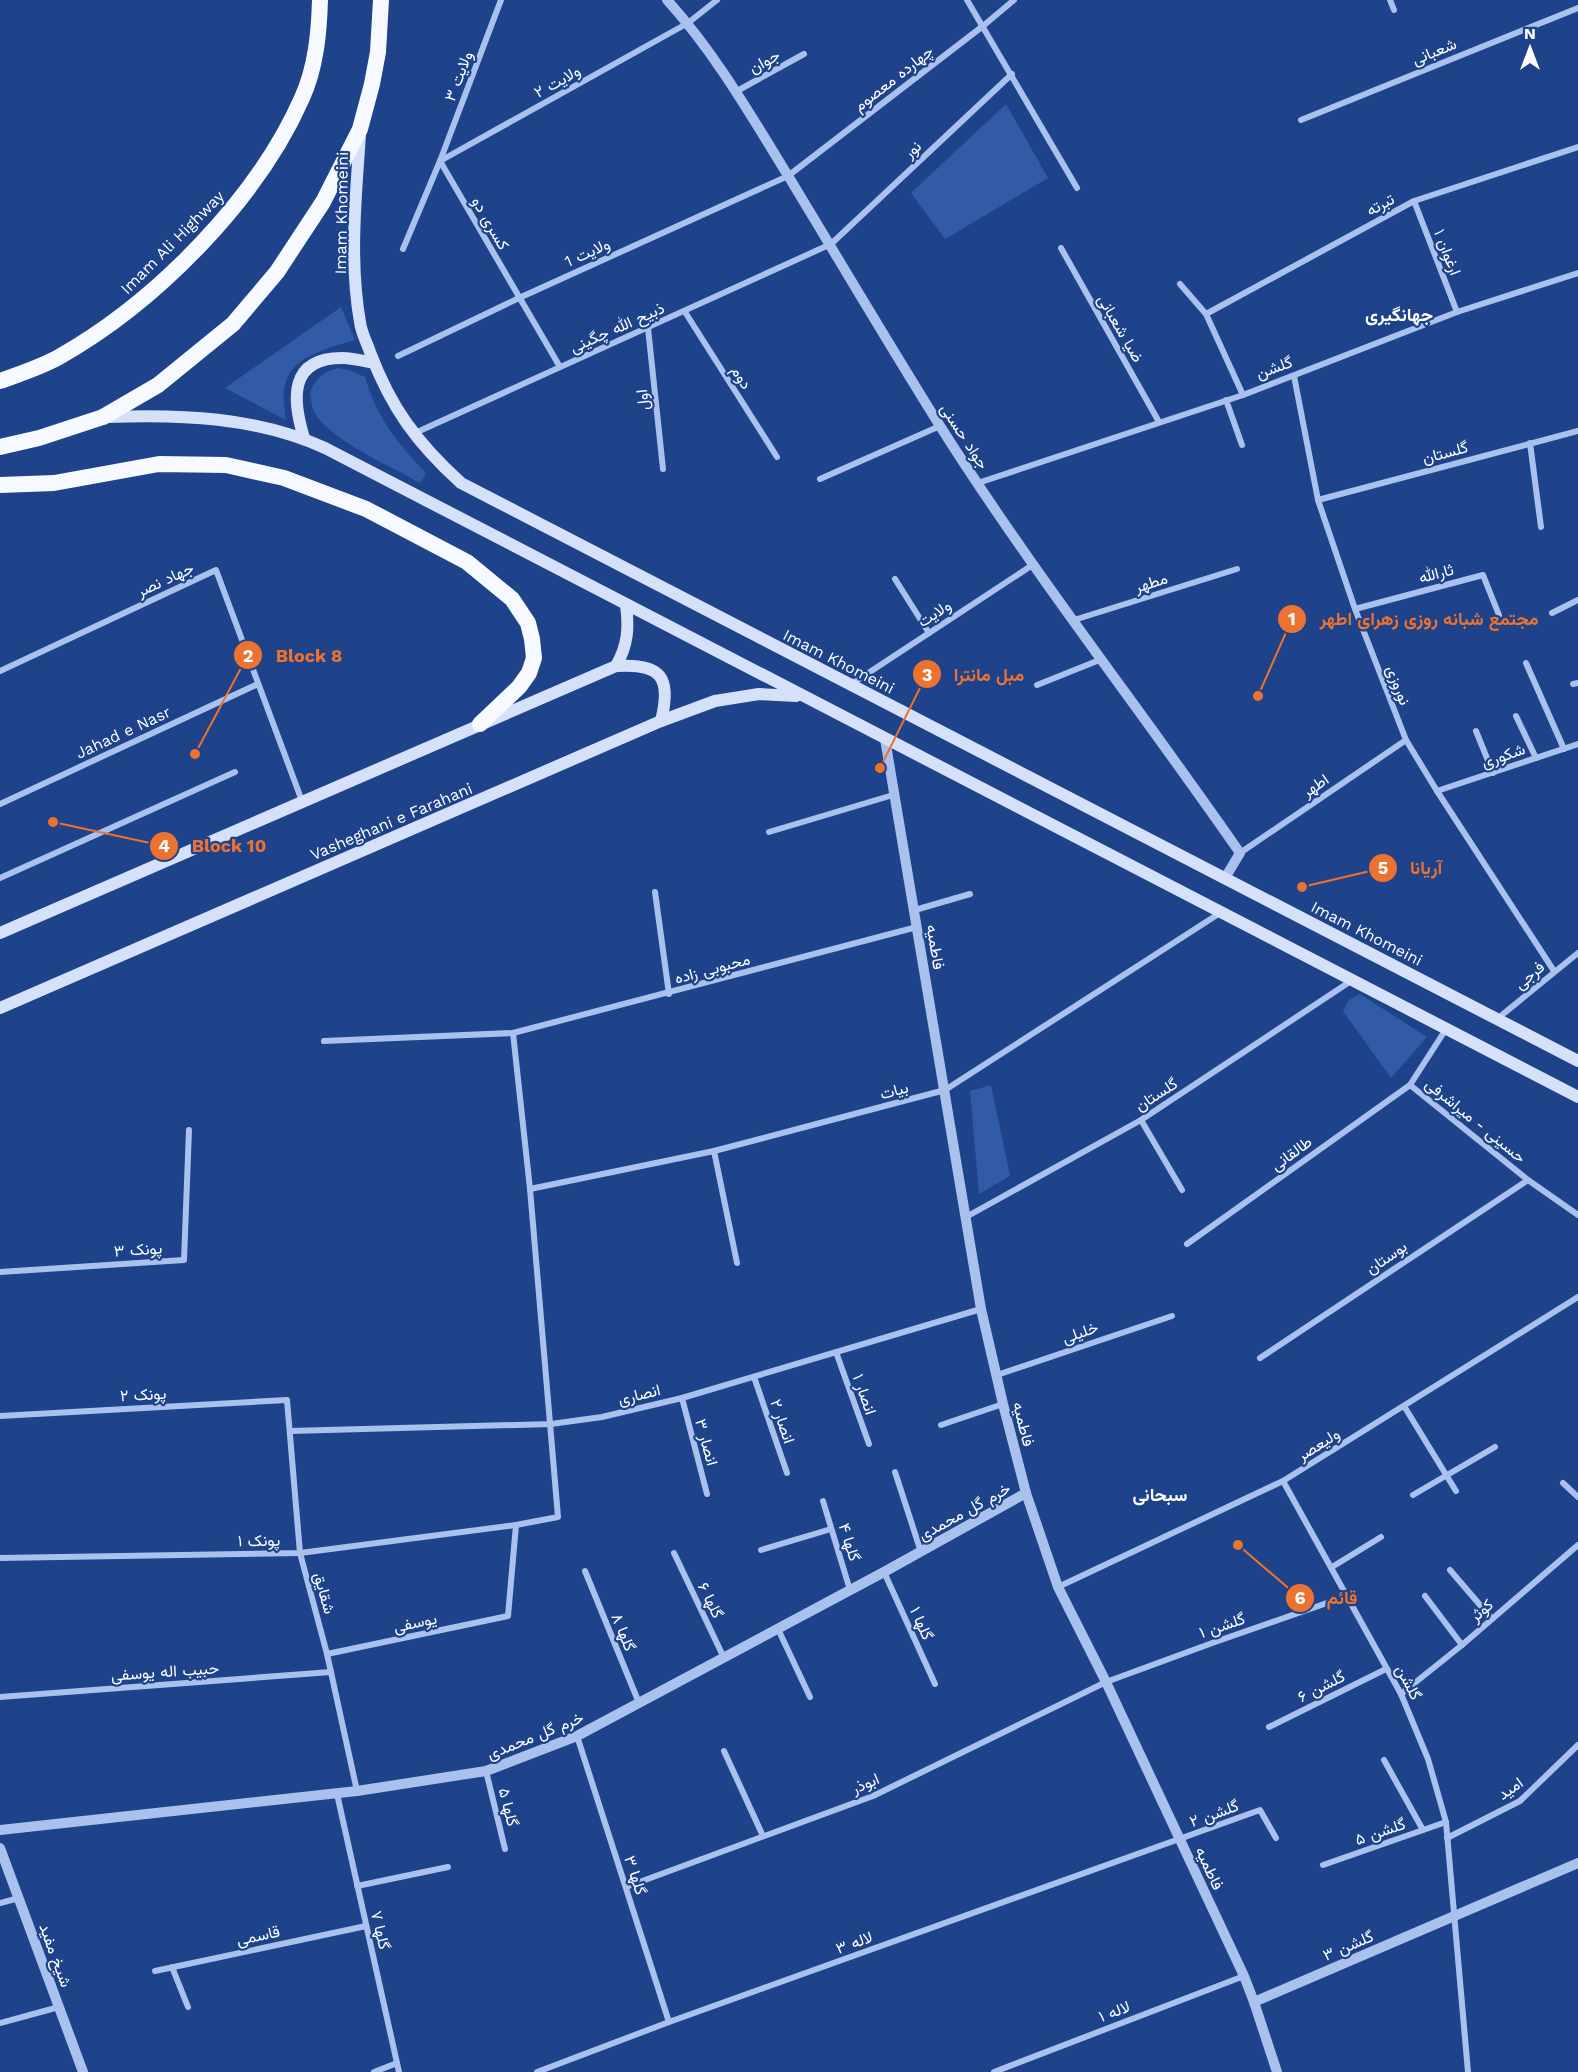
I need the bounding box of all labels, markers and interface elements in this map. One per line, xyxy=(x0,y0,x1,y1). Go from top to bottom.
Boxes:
north arrow xyxy=(1500,18,1560,78)
text: N xyxy=(1524,24,1536,43)
street label: شعبانی xyxy=(1409,34,1460,70)
street label: چهارده معصوم xyxy=(850,41,938,117)
street label: جوان xyxy=(745,45,784,78)
street label: ولایت ۳ xyxy=(440,48,478,104)
street label: ولایت ۲ xyxy=(531,61,584,103)
street label: نور xyxy=(899,137,926,164)
street label: Imam Khomeini xyxy=(331,152,352,274)
street label: Imam Ali Highway xyxy=(117,186,229,298)
street label: تبرته xyxy=(1363,189,1398,221)
street label: کسری دو xyxy=(467,193,513,254)
street label: ارغوان ۱ xyxy=(1429,226,1465,278)
street label: ولایت 1 xyxy=(562,234,613,272)
street label: ضیا شعبانی xyxy=(1093,291,1148,366)
street label: ذبیح الله چگینی xyxy=(567,298,668,359)
district label: جهانگیری xyxy=(1365,304,1433,326)
street label: گلشن xyxy=(1253,352,1295,384)
street label: دوم xyxy=(726,362,756,393)
street label: اول xyxy=(632,388,654,411)
street label: جواد حسنی xyxy=(935,400,993,474)
street label: گلستان xyxy=(1420,437,1470,468)
street label: جهاد نصر xyxy=(133,558,197,602)
street label: ثارالله xyxy=(1417,560,1456,588)
street label: مطهر xyxy=(1131,568,1170,598)
street label: ولایت xyxy=(914,596,955,632)
callout: مجتمع شبانه روزی زهرای اطهر xyxy=(1277,601,1550,637)
text: 1 xyxy=(1288,608,1296,629)
text: مجتمع شبانه روزی زهرای اطهر xyxy=(1318,608,1539,631)
street label: Imam Khomeini xyxy=(780,625,898,698)
callout: Block 8 xyxy=(233,637,354,673)
text: 2 xyxy=(243,645,253,666)
text: Block 8 xyxy=(276,645,342,666)
callout: مبل مانترا xyxy=(912,656,1036,692)
street label: نوروزی xyxy=(1381,663,1415,708)
text: 3 xyxy=(922,664,932,685)
text: مبل مانترا xyxy=(954,664,1024,686)
street label: Jahad e Nasr xyxy=(73,702,174,763)
street label: شکوری xyxy=(1479,739,1528,773)
street label: اطهر xyxy=(1297,770,1333,803)
street label: Vasheghani e Farahani xyxy=(307,779,475,864)
callout: Block 10 xyxy=(149,828,278,864)
text: 4 xyxy=(158,835,170,856)
text: Block 10 xyxy=(192,835,266,856)
callout: آريانا xyxy=(1368,850,1454,886)
text: 5 xyxy=(1378,857,1388,878)
text: آريانا xyxy=(1410,857,1443,879)
street label: Imam Khomeini xyxy=(1308,897,1426,970)
street label: فاطمیه xyxy=(923,923,948,971)
street label: محبوبی زاده xyxy=(672,949,752,989)
street label: فرجی xyxy=(1510,957,1549,994)
street label: گلستان xyxy=(1131,1074,1181,1115)
street label: حسینی - میراشرفی xyxy=(1421,1074,1530,1168)
street label: بیات xyxy=(878,1078,910,1103)
street label: طالقانی xyxy=(1267,1132,1316,1176)
street label: بوستان xyxy=(1362,1237,1411,1279)
street label: پونک ۳ xyxy=(113,1238,163,1263)
street label: خلیلی xyxy=(1060,1317,1101,1348)
street label: انصار ۱ xyxy=(848,1371,880,1417)
street label: انصاری xyxy=(616,1380,663,1410)
street label: پونک ۲ xyxy=(119,1384,167,1407)
street label: انصار ۲ xyxy=(765,1397,799,1446)
street label: فاطمیه xyxy=(1009,1400,1038,1448)
street label: انصار ۳ xyxy=(690,1417,722,1468)
street label: ولیعصر xyxy=(1293,1424,1344,1466)
street label: خرم گل محمدی xyxy=(915,1478,1014,1545)
district label: سبحانی xyxy=(1133,1484,1188,1506)
street label: گلها ۴ xyxy=(834,1521,864,1564)
street label: پونک ۱ xyxy=(238,1531,281,1552)
street label: شقایق xyxy=(309,1570,339,1616)
street label: گلها ۶ xyxy=(693,1579,727,1622)
callout: قائم xyxy=(1285,1580,1369,1616)
text: 6 xyxy=(1294,1587,1306,1608)
text: قائم xyxy=(1327,1587,1357,1610)
street label: کوثر xyxy=(1465,1595,1498,1627)
street label: گلها ۱ xyxy=(905,1604,937,1643)
street label: یوسفی xyxy=(392,1609,439,1637)
street label: گلشن ۱ xyxy=(1197,1609,1248,1643)
street label: گلها ۸ xyxy=(606,1610,640,1654)
street label: حبیب اله یوسفی xyxy=(110,1658,220,1686)
street label: گلشن xyxy=(1391,1661,1426,1704)
street label: گلشن ۶ xyxy=(1294,1667,1348,1707)
street label: خرم گل محمدی xyxy=(484,1707,587,1764)
street label: ابوذر xyxy=(847,1769,883,1799)
street label: امید xyxy=(1494,1773,1527,1804)
street label: گلها ۵ xyxy=(494,1786,522,1829)
street label: گلشن ۲ xyxy=(1187,1796,1242,1832)
street label: گلشن ۵ xyxy=(1352,1814,1408,1850)
street label: فاطمیه xyxy=(1191,1844,1228,1893)
street label: گلها ۳ xyxy=(619,1853,651,1898)
street label: گلها ۷ xyxy=(366,1909,394,1952)
street label: شیخ مفید xyxy=(33,1921,76,1990)
street label: قاسمی xyxy=(235,1922,282,1950)
street label: گلشن ۳ xyxy=(1320,1926,1377,1966)
street label: لاله ۳ xyxy=(833,1927,875,1958)
street label: لاله ۱ xyxy=(1096,1997,1133,2026)

